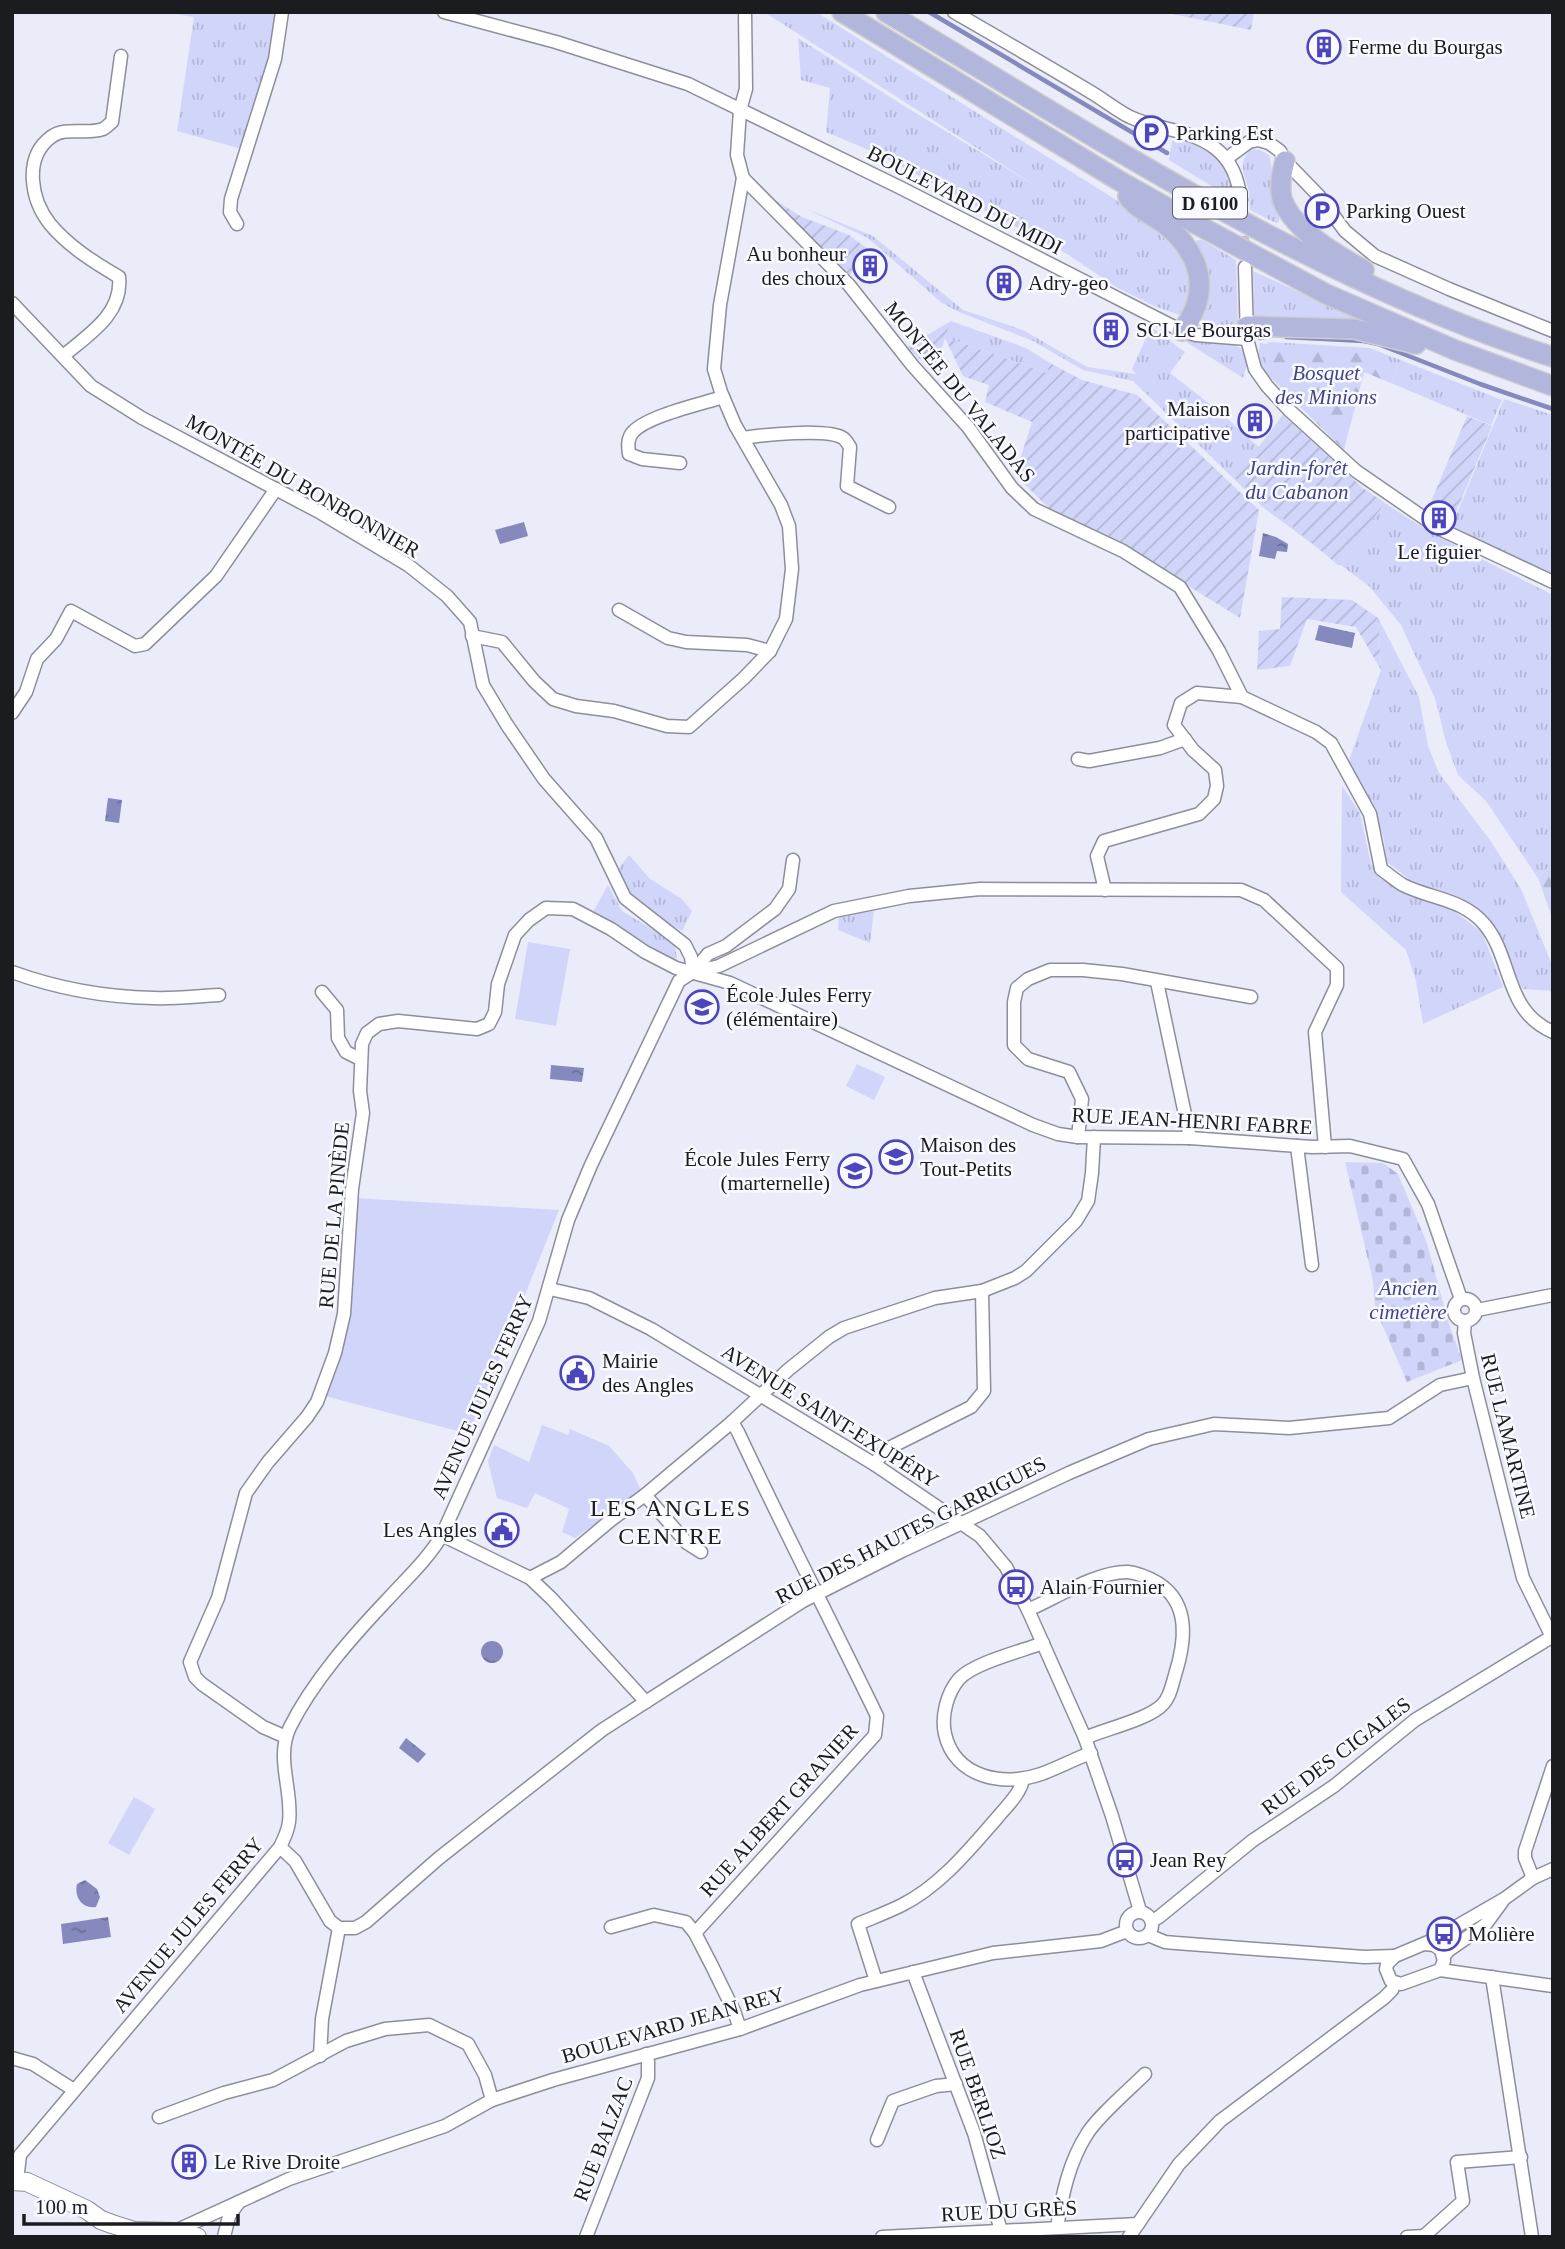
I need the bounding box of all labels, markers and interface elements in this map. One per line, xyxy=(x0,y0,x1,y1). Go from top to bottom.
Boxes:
building icon: Ferme du Bourgas xyxy=(1305,28,1343,66)
place label: Ferme du Bourgas xyxy=(1348,35,1503,59)
parking icon: Parking Est xyxy=(1132,114,1170,152)
place label: Parking Est xyxy=(1176,121,1274,145)
street label: BOULEVARD DU MIDI xyxy=(864,140,1066,260)
road number: D 6100 xyxy=(1173,188,1247,218)
parking icon: Parking Ouest xyxy=(1303,192,1341,230)
place label: Parking Ouest xyxy=(1346,199,1466,223)
place label: Au bonheur des choux xyxy=(746,242,846,290)
building icon: Au bonheur des choux xyxy=(851,247,889,285)
building icon: Adry-geo xyxy=(985,264,1023,302)
place label: Adry-geo xyxy=(1028,271,1108,295)
street label: MONTÉE DU VALADAS xyxy=(880,297,1040,487)
building icon: SCI Le Bourgas xyxy=(1092,311,1130,349)
place label: SCI Le Bourgas xyxy=(1136,318,1271,342)
park label: Bosquet des Minions xyxy=(1275,361,1377,409)
place label: Maison participative xyxy=(1125,397,1231,445)
building icon: Maison participative xyxy=(1236,402,1274,440)
street label: MONTÉE DU BONBONNIER xyxy=(182,409,424,563)
park label: Jardin-forêt du Cabanon xyxy=(1245,456,1349,504)
building icon: Le figuier xyxy=(1420,499,1458,537)
place label: Le figuier xyxy=(1397,540,1481,564)
place label: École Jules Ferry (élémentaire) xyxy=(726,983,872,1031)
school or university icon: École Jules Ferry (élémentaire) xyxy=(683,988,721,1026)
street label: RUE JEAN-HENRI FABRE xyxy=(1071,1103,1313,1139)
street label: RUE DE LA PINÈDE xyxy=(314,1121,354,1309)
place label: Maison des Tout-Petits xyxy=(920,1133,1016,1181)
school or university icon: Maison des Tout-Petits xyxy=(877,1138,915,1176)
place label: École Jules Ferry (marternelle) xyxy=(684,1147,830,1195)
school or university icon: École Jules Ferry (marternelle) xyxy=(836,1152,874,1190)
park label: Ancien cimetière xyxy=(1369,1276,1447,1324)
street label: AVENUE JULES FERRY xyxy=(426,1291,538,1503)
street label: AVENUE SAINT-EXUPÉRY xyxy=(717,1339,943,1493)
place label: Mairie des Angles xyxy=(602,1349,694,1397)
street label: RUE LAMARTINE xyxy=(1476,1351,1540,1521)
public building icon: Mairie des Angles xyxy=(558,1354,596,1392)
street label: RUE DES HAUTES GARRIGUES xyxy=(772,1451,1050,1609)
district label: LES ANGLES CENTRE xyxy=(590,1495,752,1549)
public building icon: Les Angles xyxy=(483,1511,521,1549)
place label: Les Angles xyxy=(383,1518,477,1542)
bus stop icon: Alain Fournier xyxy=(997,1568,1035,1606)
place label: Alain Fournier xyxy=(1040,1575,1164,1599)
street label: RUE DES CIGALES xyxy=(1257,1692,1415,1820)
street label: RUE ALBERT GRANIER xyxy=(695,1718,863,1902)
street label: AVENUE JULES FERRY xyxy=(108,1833,268,2017)
bus stop icon: Jean Rey xyxy=(1106,1841,1144,1879)
place label: Jean Rey xyxy=(1150,1848,1227,1872)
bus stop icon: Molière xyxy=(1425,1915,1463,1953)
place label: Molière xyxy=(1468,1922,1534,1946)
street label: BOULEVARD JEAN REY xyxy=(559,1982,787,2068)
street label: RUE BERLIOZ xyxy=(945,2026,1011,2162)
street label: RUE BALZAC xyxy=(568,2073,638,2205)
building icon: Le Rive Droite xyxy=(170,2143,208,2181)
place label: Le Rive Droite xyxy=(214,2150,340,2174)
scale bar xyxy=(24,2182,238,2226)
text: 100 m xyxy=(35,2195,88,2219)
street label: RUE DU GRÈS xyxy=(940,2195,1078,2227)

